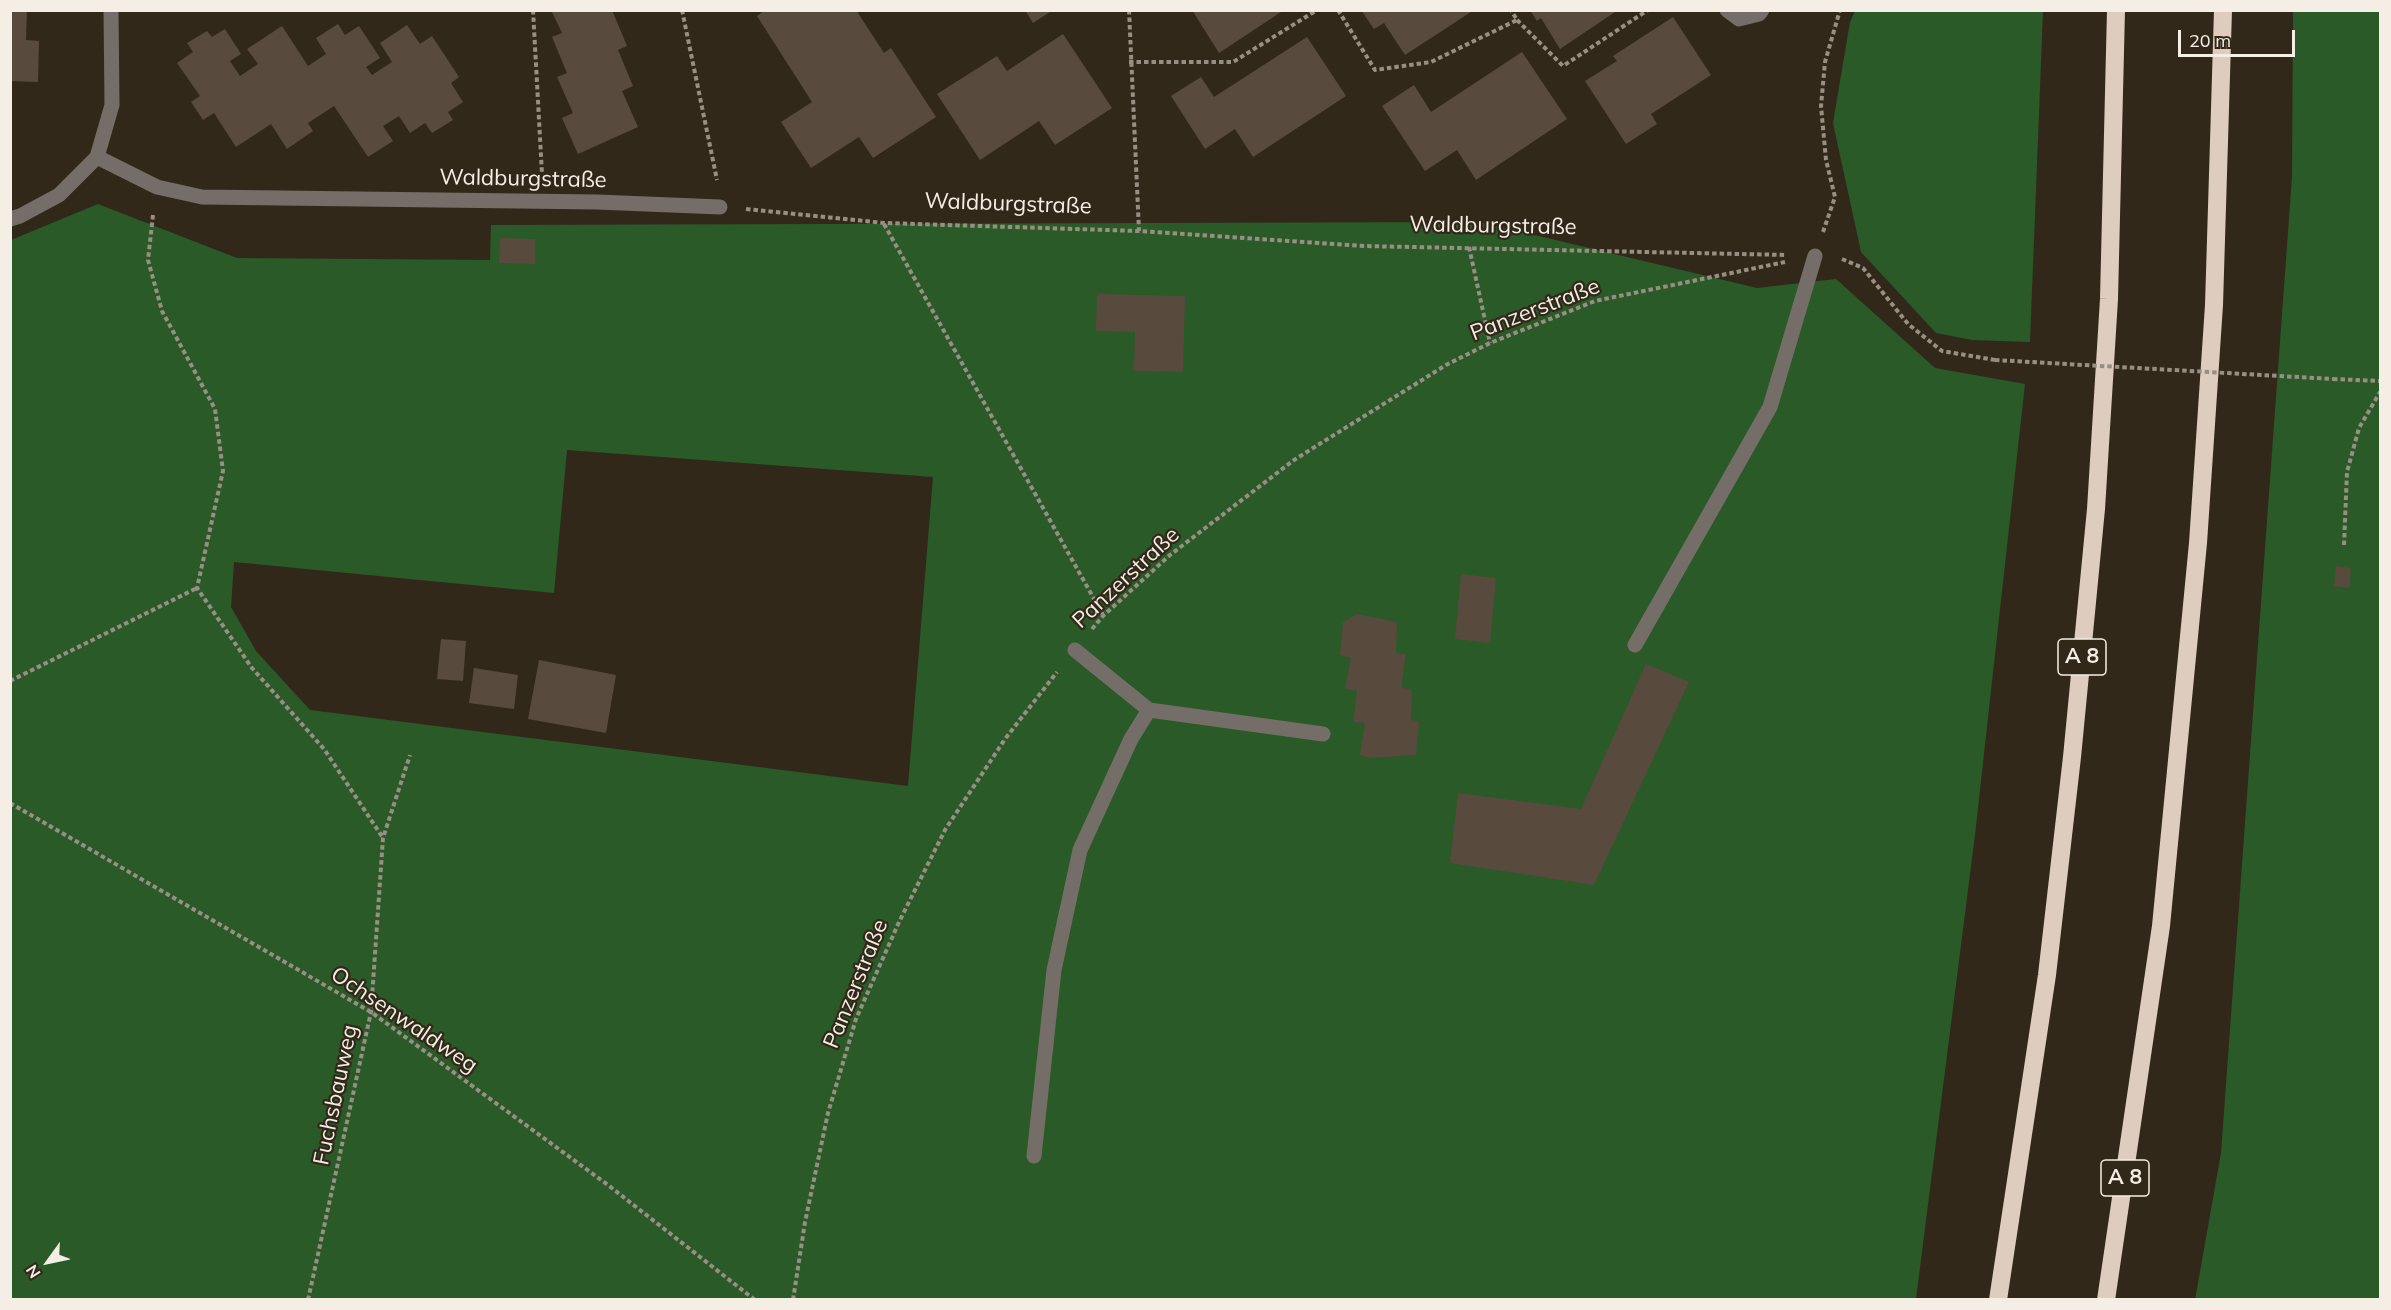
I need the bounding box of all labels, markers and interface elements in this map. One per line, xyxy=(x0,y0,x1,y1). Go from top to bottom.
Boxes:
scale bar xyxy=(2181,18,2298,56)
text: 20 m xyxy=(2189,29,2231,52)
street label: Waldburgstraße xyxy=(439,164,607,194)
street label: Waldburgstraße xyxy=(924,188,1092,220)
street label: Waldburgstraße xyxy=(1409,211,1577,241)
street label: Panzerstraße xyxy=(1467,273,1603,347)
street label: Panzerstraße xyxy=(1067,522,1185,634)
road number: A 8 xyxy=(2058,639,2106,675)
street label: Panzerstraße xyxy=(818,916,894,1052)
street label: Ochsenwaldweg xyxy=(326,961,482,1079)
street label: Fuchsbauweg xyxy=(308,1022,364,1168)
road number: A 8 xyxy=(2101,1160,2149,1196)
north arrow xyxy=(18,1232,78,1292)
text: N xyxy=(21,1261,45,1282)

